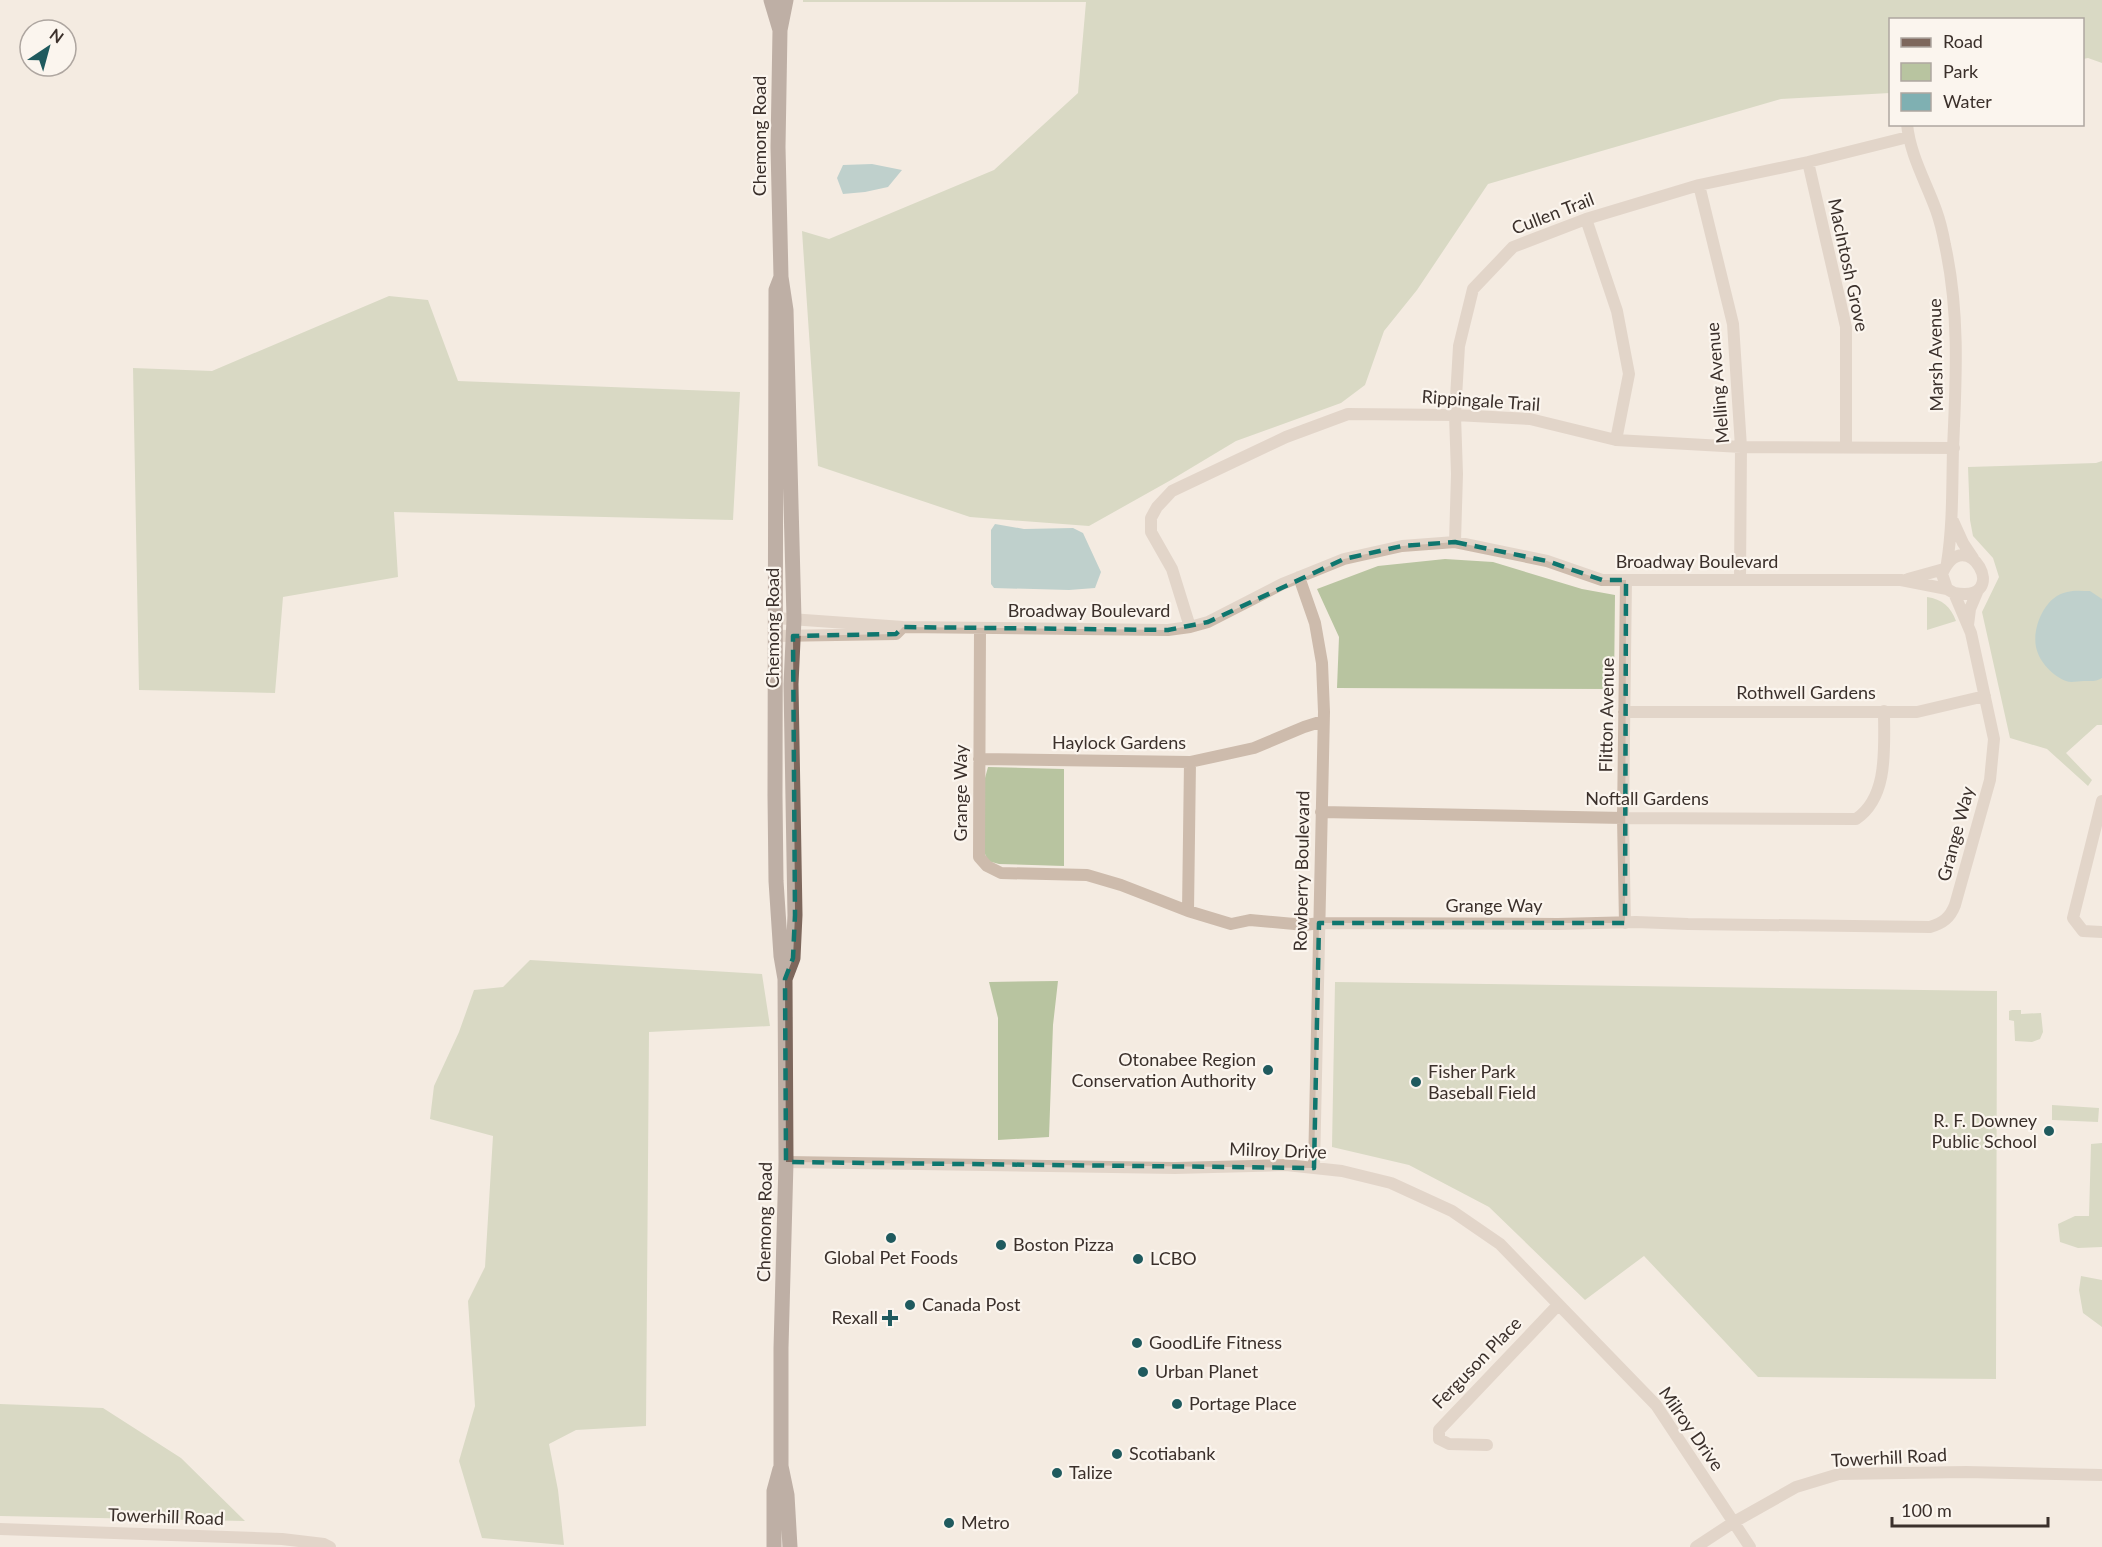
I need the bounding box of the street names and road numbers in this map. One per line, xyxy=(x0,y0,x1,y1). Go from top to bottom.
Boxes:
street label: Chemong Road xyxy=(748,76,770,196)
street label: Cullen Trail xyxy=(1508,187,1597,239)
street label: MacIntosh Grove xyxy=(1824,196,1874,333)
street label: Marsh Avenue xyxy=(1923,298,1947,412)
street label: Melling Avenue xyxy=(1701,321,1733,445)
street label: Rippingale Trail xyxy=(1421,385,1541,415)
street label: Broadway Boulevard xyxy=(1616,550,1778,572)
street label: Chemong Road xyxy=(761,568,783,688)
street label: Broadway Boulevard xyxy=(1008,599,1170,621)
street label: Flitton Avenue xyxy=(1594,657,1618,773)
street label: Rothwell Gardens xyxy=(1736,681,1876,703)
street label: Haylock Gardens xyxy=(1052,731,1186,753)
street label: Grange Way xyxy=(949,744,971,842)
street label: Grange Way xyxy=(1932,783,1978,883)
street label: Noftall Gardens xyxy=(1585,787,1709,809)
street label: Rowberry Boulevard xyxy=(1289,790,1313,951)
street label: Grange Way xyxy=(1445,894,1543,916)
street label: Milroy Drive xyxy=(1229,1137,1327,1163)
street label: Chemong Road xyxy=(752,1162,776,1282)
street label: Ferguson Place xyxy=(1427,1312,1526,1413)
street label: Milroy Drive xyxy=(1655,1382,1729,1475)
street label: Towerhill Road xyxy=(1830,1443,1947,1471)
street label: Towerhill Road xyxy=(108,1503,224,1529)

